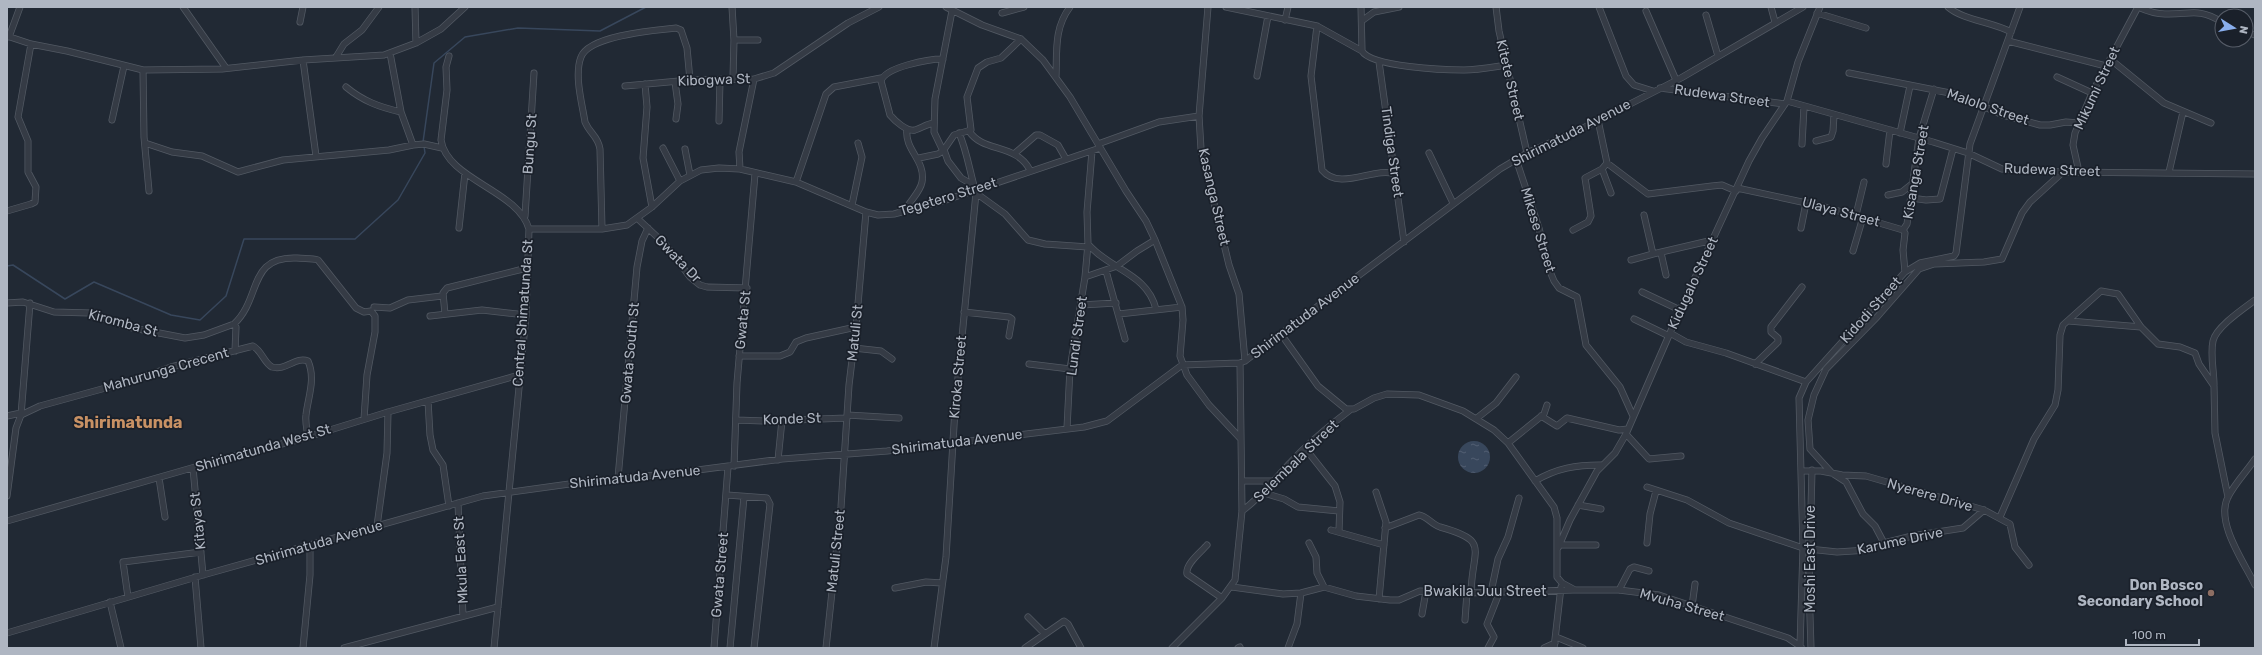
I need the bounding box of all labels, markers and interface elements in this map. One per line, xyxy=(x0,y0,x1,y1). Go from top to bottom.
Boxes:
north arrow xyxy=(2214,8,2254,48)
text: N xyxy=(2236,25,2250,35)
street label: Kitete Street xyxy=(1492,38,1528,123)
street label: Mikumi Street xyxy=(2070,43,2124,132)
street label: Kibogwa St xyxy=(677,70,751,90)
street label: Rudewa Street xyxy=(1673,81,1771,111)
street label: Malolo Street xyxy=(1945,85,2032,129)
street label: Shirimatuda Avenue xyxy=(1509,96,1634,170)
street label: Tindiga Street xyxy=(1377,105,1407,199)
street label: Bungu St xyxy=(519,113,541,175)
street label: Kisanga Street xyxy=(1899,123,1933,220)
street label: Kasanga Street xyxy=(1195,147,1234,248)
street label: Rudewa Street xyxy=(2004,160,2101,180)
street label: Tegetero Street xyxy=(897,174,999,220)
street label: Mikese Street xyxy=(1517,185,1559,275)
street label: Ulaya Street xyxy=(1800,193,1882,231)
street label: Gwata Dr xyxy=(651,232,705,287)
street label: Kidugalo Street xyxy=(1664,234,1722,332)
street label: Central Shimatunda St xyxy=(509,238,537,387)
street label: Shirimatuda Avenue xyxy=(1247,270,1363,362)
street label: Kidodi Street xyxy=(1837,273,1906,347)
street label: Gwata St xyxy=(731,289,755,350)
street label: Lundi Street xyxy=(1063,295,1091,377)
street label: Gwata South St xyxy=(617,301,643,404)
street label: Matuli St xyxy=(844,303,866,362)
street label: Kiromba St xyxy=(86,306,160,341)
street label: Kiroka Street xyxy=(946,334,970,419)
street label: Mahurunga Crecent xyxy=(101,344,231,396)
street label: Konde St xyxy=(763,409,822,429)
district label: Shirimatunda xyxy=(73,413,183,432)
street label: Selembala Street xyxy=(1250,416,1342,506)
street label: Shirimatunda West St xyxy=(193,420,333,475)
street label: Shirimatuda Avenue xyxy=(891,426,1023,458)
street label: Shirimatuda Avenue xyxy=(569,462,701,492)
street label: Nyerere Drive xyxy=(1885,475,1975,515)
street label: Kitaya St xyxy=(186,491,209,551)
street label: Moshi East Drive xyxy=(1802,505,1819,613)
street label: Matuli Street xyxy=(823,508,849,593)
street label: Mkula East St xyxy=(450,515,472,604)
street label: Shirimatuda Avenue xyxy=(253,517,385,569)
street label: Karume Drive xyxy=(1856,524,1945,558)
street label: Gwata Street xyxy=(708,531,732,618)
place label: Don Bosco Secondary School xyxy=(2077,577,2203,610)
street label: Bwakila Juu Street xyxy=(1424,583,1547,600)
street label: Mvuha Street xyxy=(1638,585,1727,625)
marker: Don Bosco Secondary School xyxy=(2206,588,2216,598)
scale bar xyxy=(2126,621,2199,647)
text: 100 m xyxy=(2132,628,2166,642)

